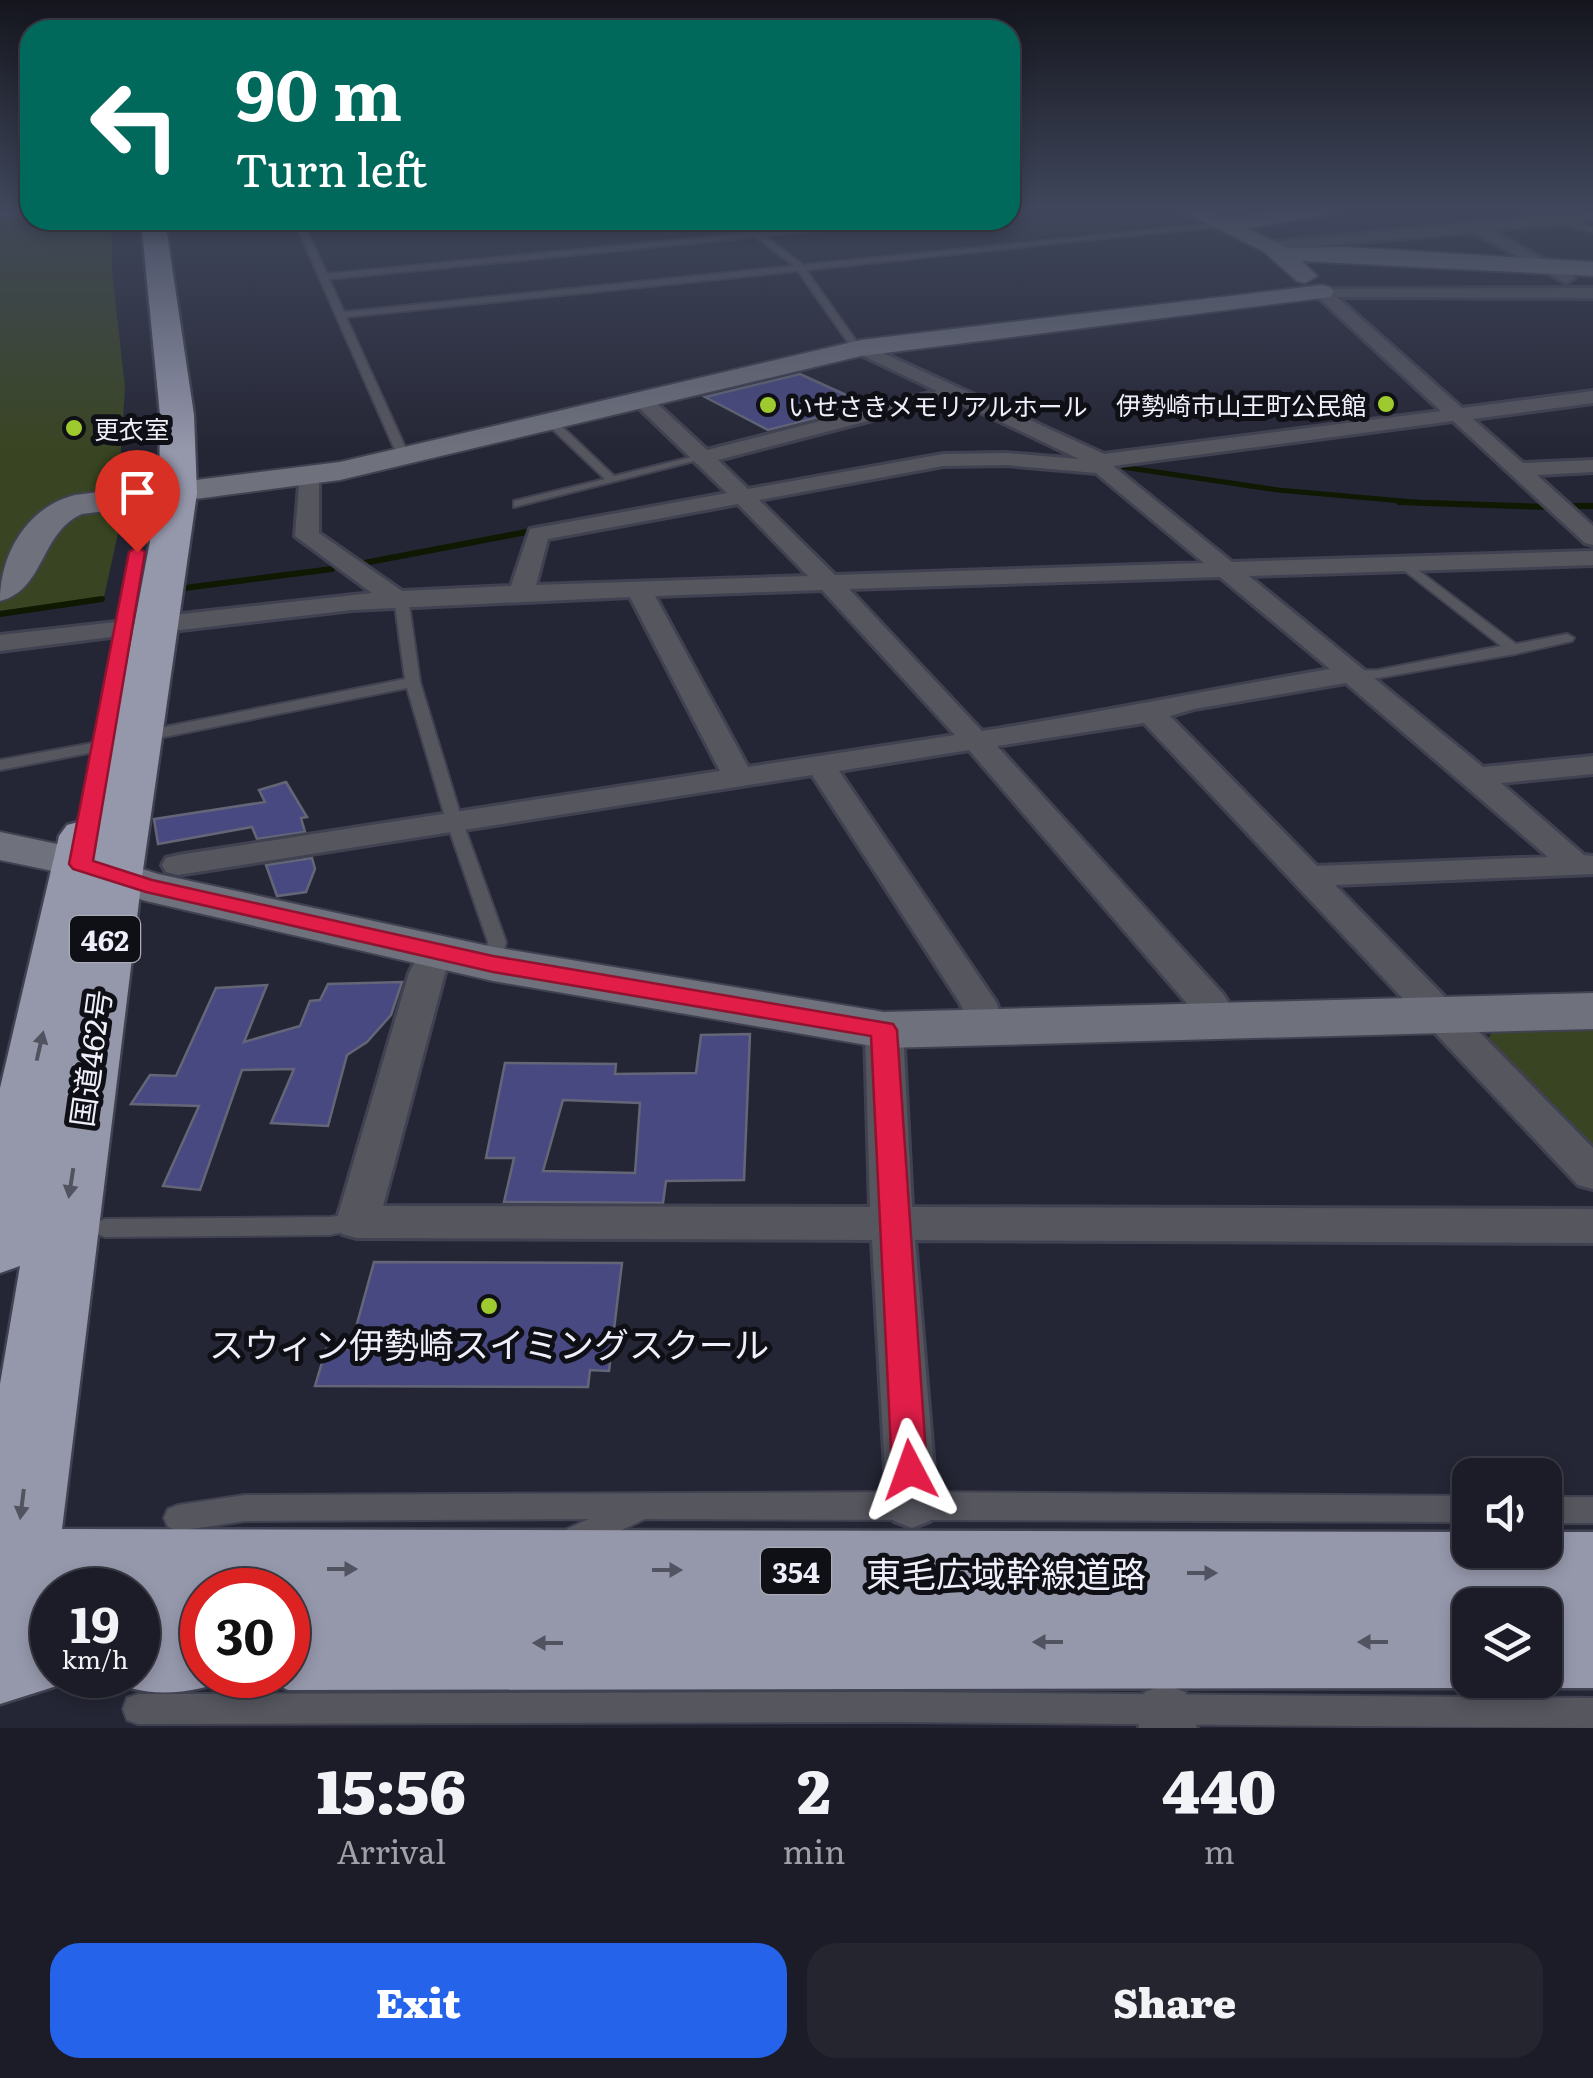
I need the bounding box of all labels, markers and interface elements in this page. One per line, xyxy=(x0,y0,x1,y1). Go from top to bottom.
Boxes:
text: 90 m xyxy=(235,39,402,143)
icon: left xyxy=(70,60,200,190)
text: Turn left xyxy=(235,134,427,201)
place label: 伊勢崎市山王町公民館 xyxy=(1116,386,1366,423)
place label: いせさきメモリアルホール xyxy=(788,387,1088,424)
marker: 伊勢崎市山王町公民館 xyxy=(1375,393,1397,415)
marker: いせさきメモリアルホール xyxy=(757,394,779,416)
place label: 更衣室 xyxy=(94,410,169,447)
marker: 更衣室 xyxy=(63,417,85,439)
pin xyxy=(95,450,180,553)
icon: arrive xyxy=(110,465,165,520)
road number: 462 xyxy=(70,916,140,962)
street label: 国道462号 xyxy=(58,987,120,1129)
one-way arrow xyxy=(33,1030,49,1061)
one-way arrow xyxy=(63,1167,78,1199)
marker: スウィン伊勢崎スイミングスクール xyxy=(478,1295,500,1317)
place label: スウィン伊勢崎スイミングスクール xyxy=(209,1317,769,1369)
position arrow xyxy=(858,1418,962,1522)
map controls xyxy=(1452,1458,1562,1698)
button: sound xyxy=(1452,1458,1562,1568)
one-way arrow xyxy=(14,1488,30,1520)
street label: 東毛広域幹線道路 xyxy=(866,1546,1146,1598)
road number: 354 xyxy=(761,1548,831,1594)
one-way arrow xyxy=(327,1561,359,1577)
one-way arrow xyxy=(652,1563,684,1579)
one-way arrow xyxy=(1187,1565,1219,1581)
speed limit sign: 30 xyxy=(180,1568,310,1698)
text: 19 xyxy=(70,1584,120,1658)
button: layers xyxy=(1452,1588,1562,1698)
one-way arrow xyxy=(1031,1634,1063,1650)
one-way arrow xyxy=(1356,1634,1388,1650)
one-way arrow xyxy=(531,1635,563,1651)
text: km/h xyxy=(62,1640,128,1677)
text: 15:56 xyxy=(317,1743,466,1832)
text: 2 xyxy=(797,1743,831,1832)
text: 440 xyxy=(1162,1743,1276,1832)
text: Arrival xyxy=(337,1826,446,1874)
text: min xyxy=(783,1826,845,1874)
text: m xyxy=(1204,1826,1235,1874)
button: Exit xyxy=(50,1943,787,2058)
button: Share xyxy=(807,1943,1543,2058)

